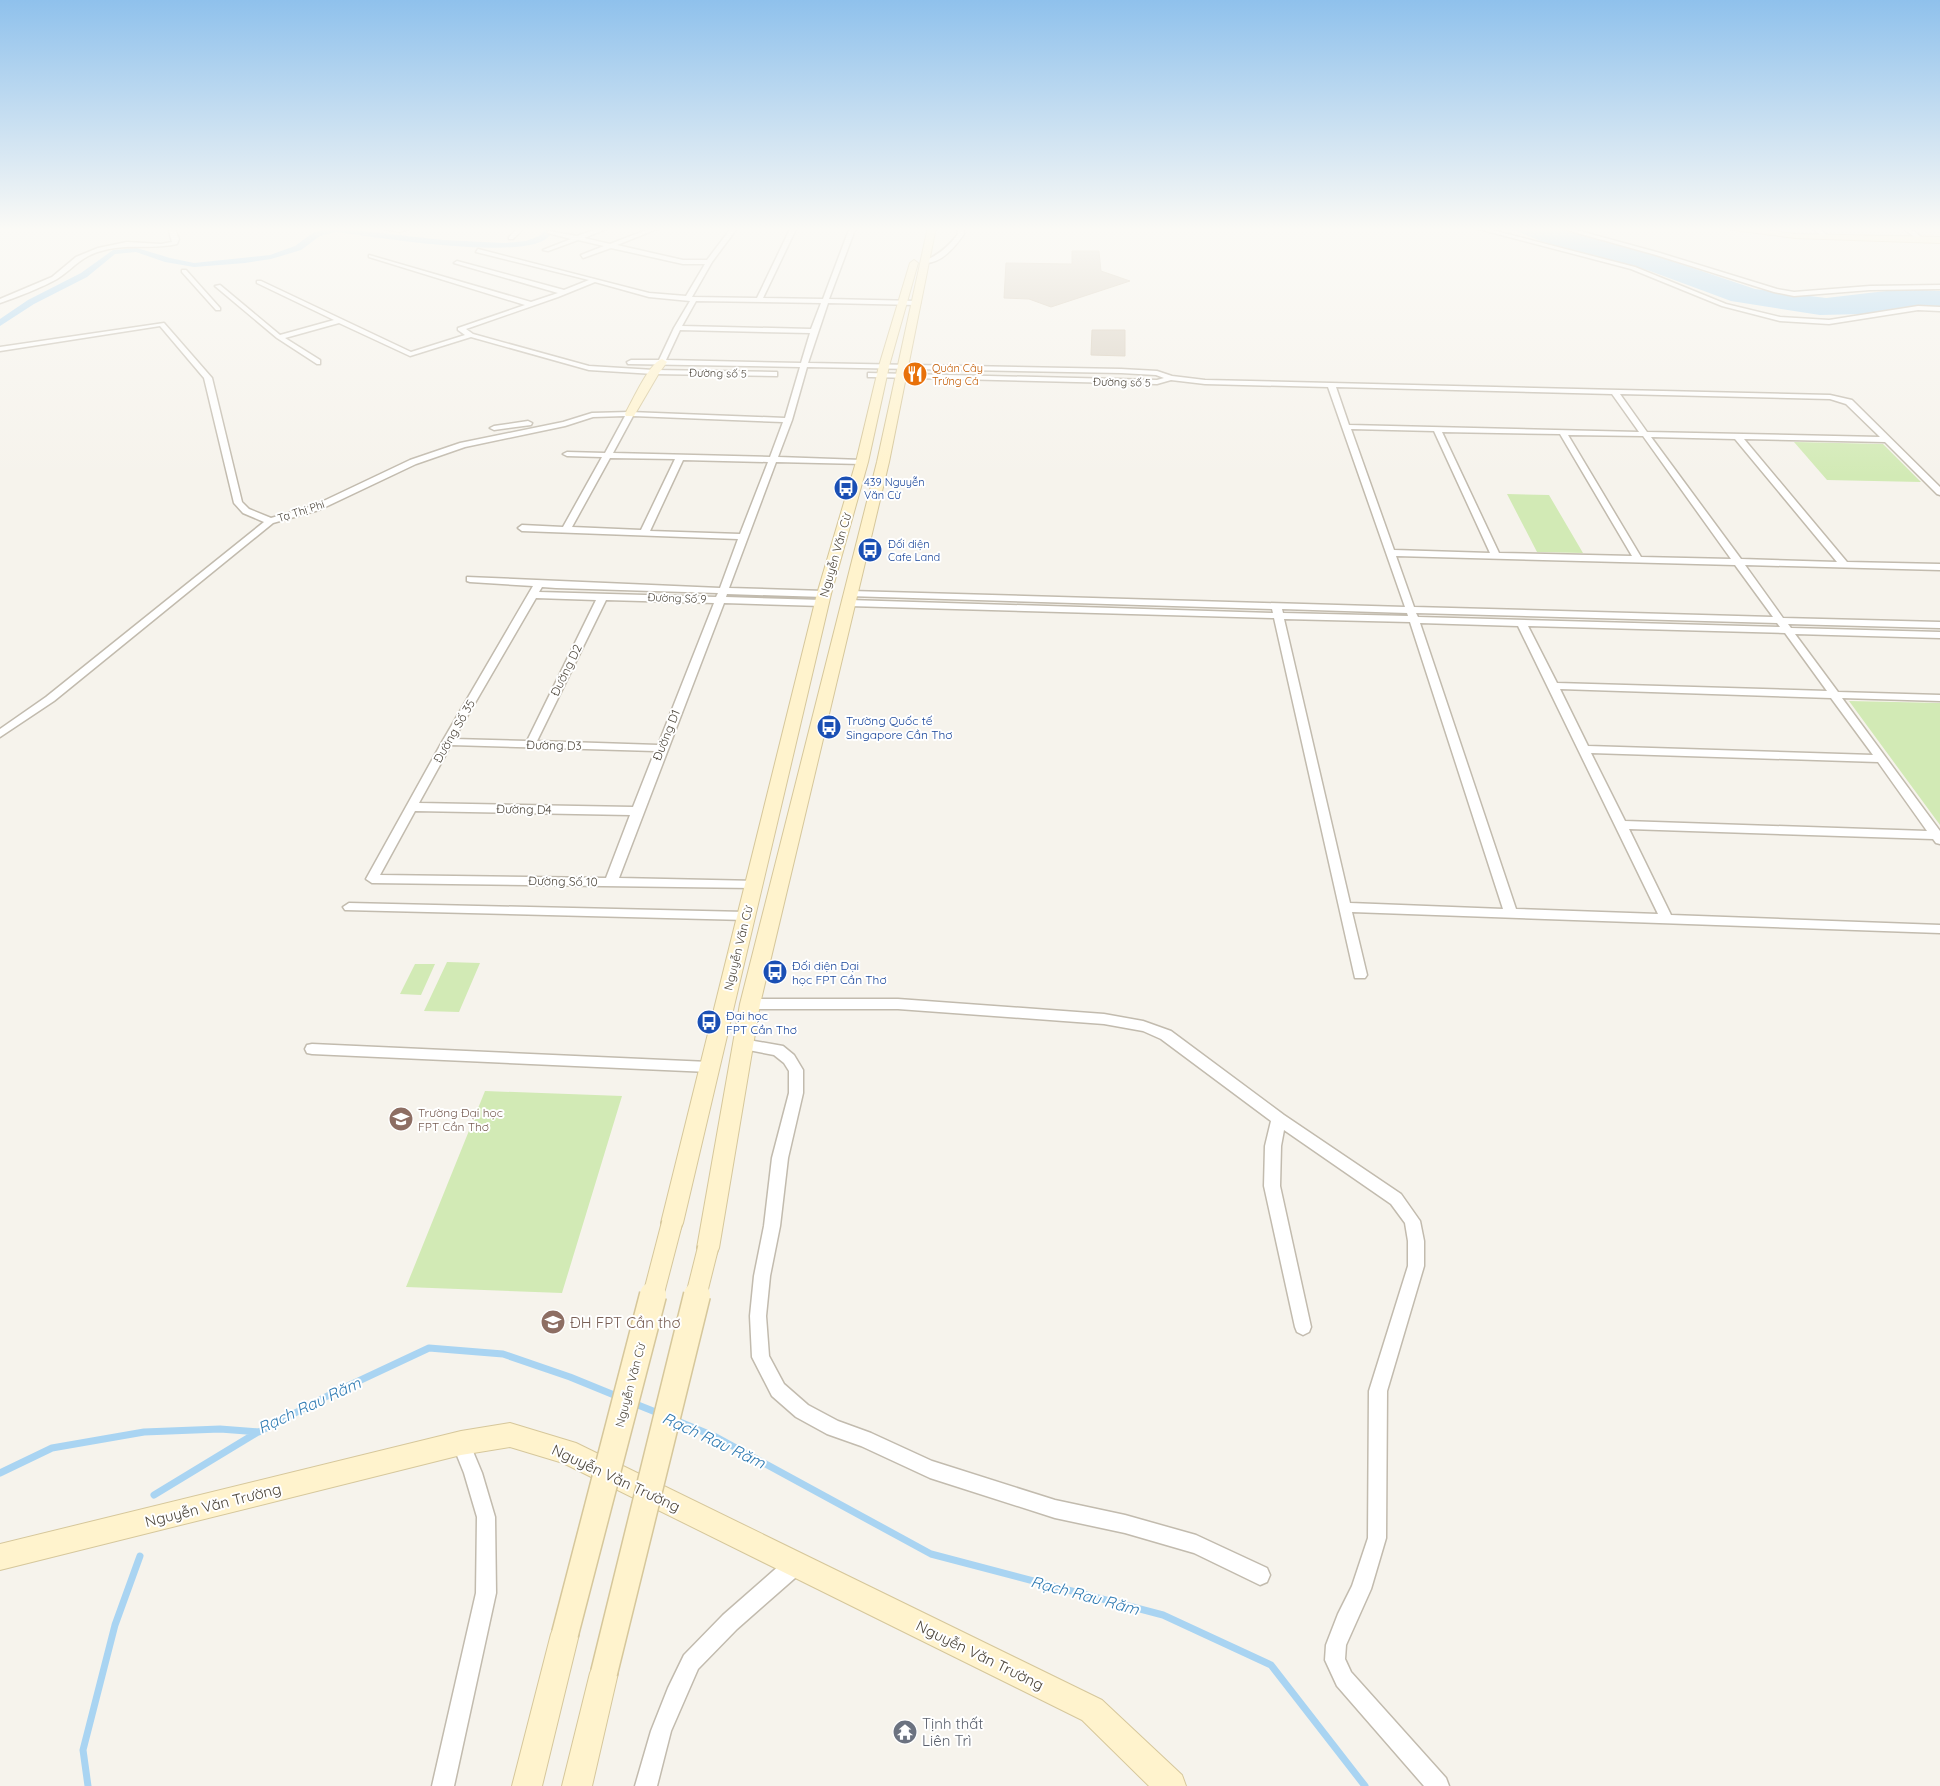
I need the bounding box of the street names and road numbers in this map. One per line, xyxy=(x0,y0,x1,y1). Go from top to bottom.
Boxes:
street label: Đường số 5 xyxy=(689,365,747,381)
street label: Đường số 5 xyxy=(1093,374,1151,390)
street label: Tạ Thị Phi xyxy=(276,497,326,525)
street label: Nguyễn Văn Cừ xyxy=(816,510,854,599)
street label: Đường Số 9 xyxy=(647,590,707,606)
street label: Đường D2 xyxy=(547,641,585,698)
street label: Đường Số 35 xyxy=(430,697,478,765)
street label: Đường D1 xyxy=(649,707,683,763)
street label: Đường D3 xyxy=(526,737,582,753)
street label: Đường D4 xyxy=(496,801,552,817)
street label: Đường Số 10 xyxy=(528,873,598,889)
street label: Nguyễn Văn Cừ xyxy=(720,903,756,992)
street label: Nguyễn Văn Cừ xyxy=(612,1340,649,1429)
street label: Nguyễn Văn Trường xyxy=(549,1440,683,1516)
street label: Nguyễn Văn Trường xyxy=(143,1479,283,1531)
street label: Nguyễn Văn Trường xyxy=(913,1616,1047,1694)

